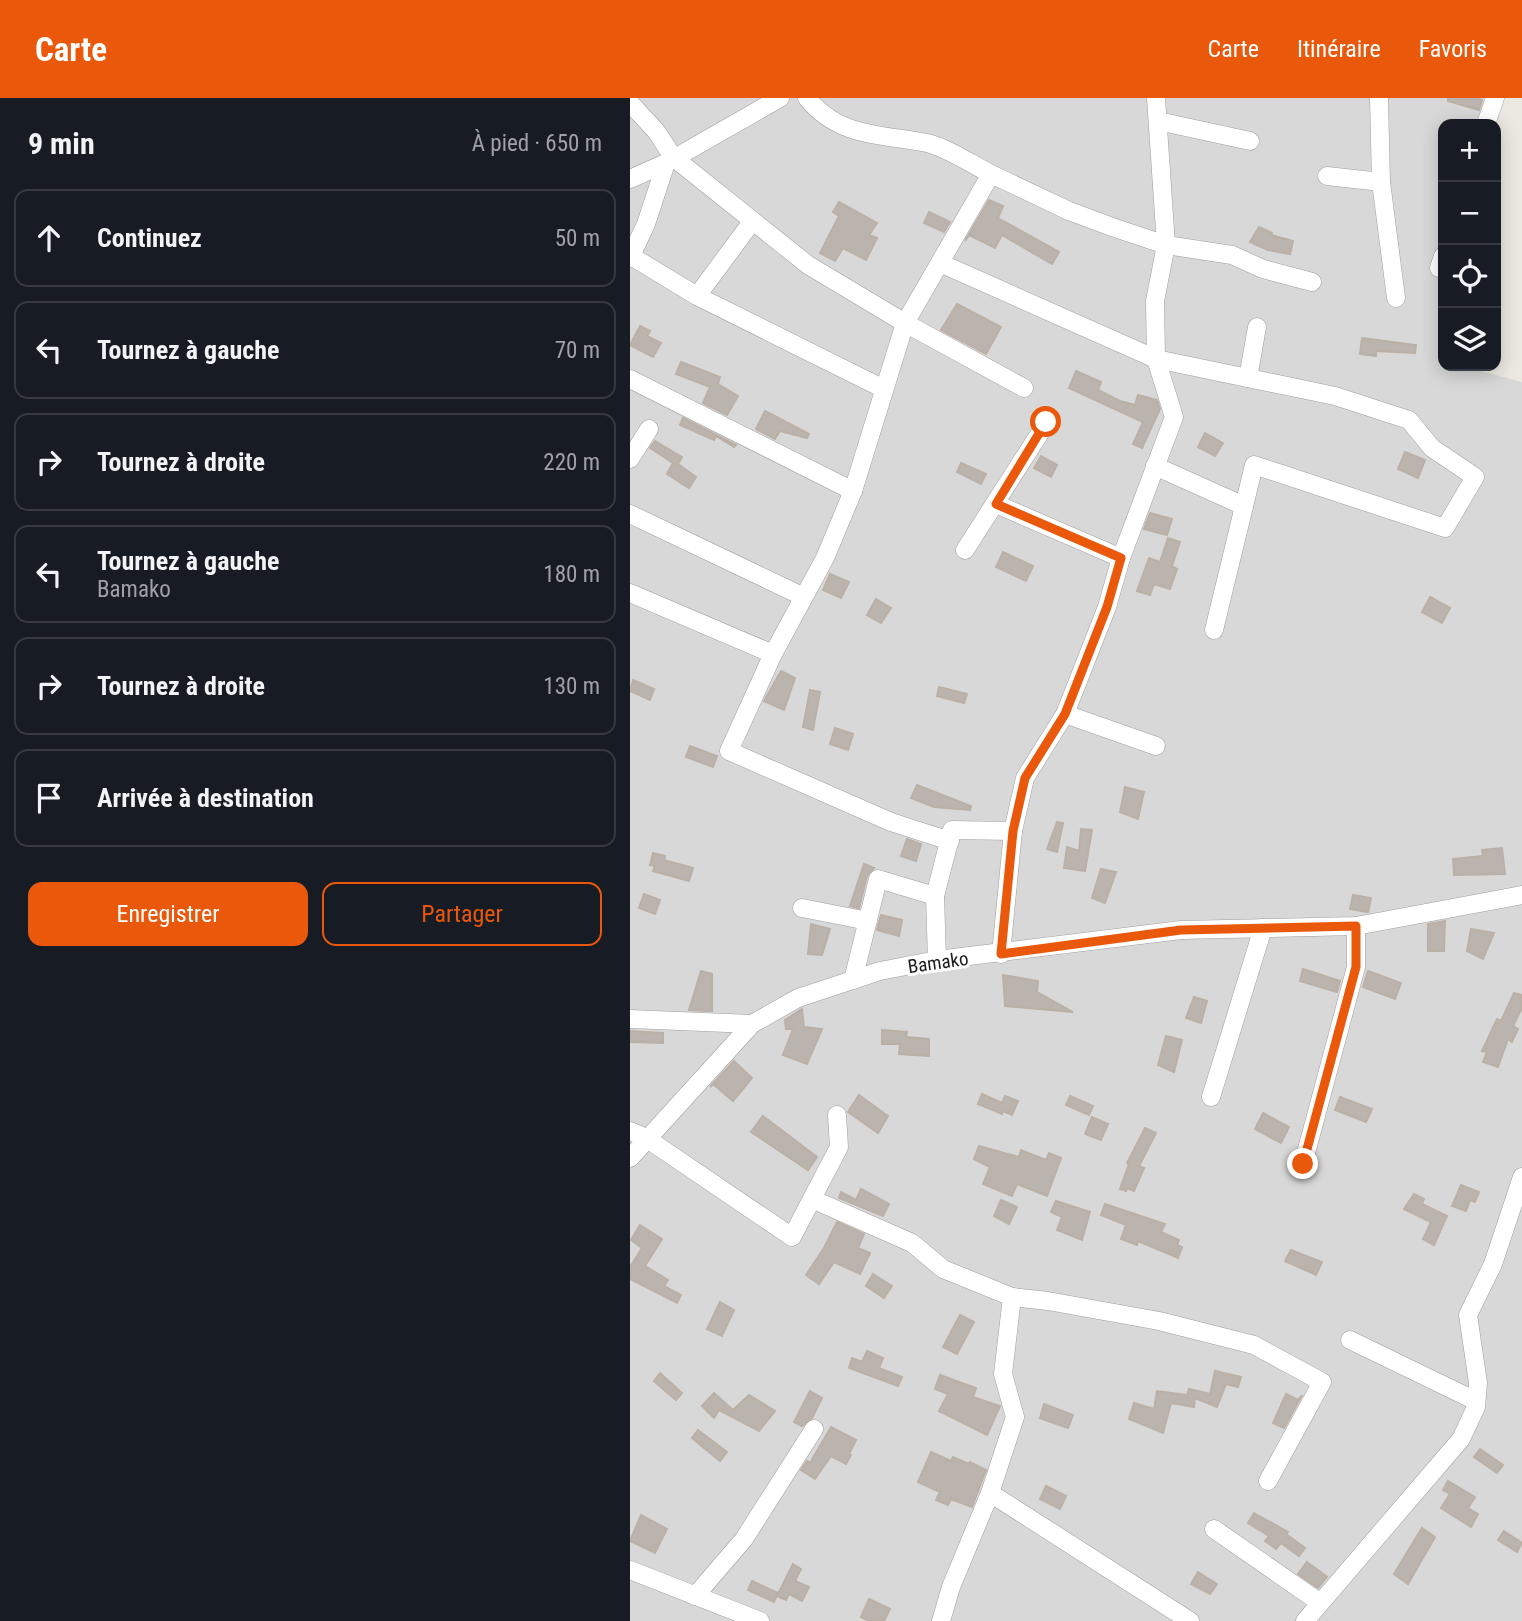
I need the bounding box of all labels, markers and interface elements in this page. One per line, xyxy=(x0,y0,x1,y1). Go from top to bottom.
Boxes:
text: Carte xyxy=(35,30,107,69)
text: Carte xyxy=(1208,35,1259,63)
text: Itinéraire xyxy=(1297,35,1381,63)
text: Favoris xyxy=(1419,35,1487,63)
map controls xyxy=(1438,119,1501,371)
button: + xyxy=(1438,119,1501,182)
text: 9 min xyxy=(28,126,95,161)
text: À pied · 650 m xyxy=(472,130,602,157)
button: − xyxy=(1438,182,1501,245)
icon: ahead xyxy=(30,219,68,257)
text: Continuez xyxy=(97,223,202,253)
text: 50 m xyxy=(555,225,600,252)
button: locate xyxy=(1438,245,1501,308)
button: layers xyxy=(1438,308,1501,371)
icon: left xyxy=(30,331,68,369)
text: Tournez à gauche xyxy=(97,335,279,365)
text: 70 m xyxy=(555,337,600,364)
route start xyxy=(1030,406,1061,437)
icon: right xyxy=(30,443,68,481)
text: Tournez à droite xyxy=(97,447,265,477)
text: 220 m xyxy=(543,449,600,476)
text: Tournez à gauche xyxy=(97,546,279,576)
icon: left xyxy=(30,555,68,593)
text: 180 m xyxy=(543,561,600,588)
text: Bamako xyxy=(97,576,171,603)
icon: right xyxy=(30,667,68,705)
text: Tournez à droite xyxy=(97,671,265,701)
text: 130 m xyxy=(543,673,600,700)
icon: arrive xyxy=(30,779,68,817)
text: Arrivée à destination xyxy=(97,783,314,813)
button: Enregistrer xyxy=(28,882,308,946)
button: Partager xyxy=(322,882,602,946)
street label: Bamako xyxy=(906,947,970,978)
route end xyxy=(1287,1148,1318,1179)

